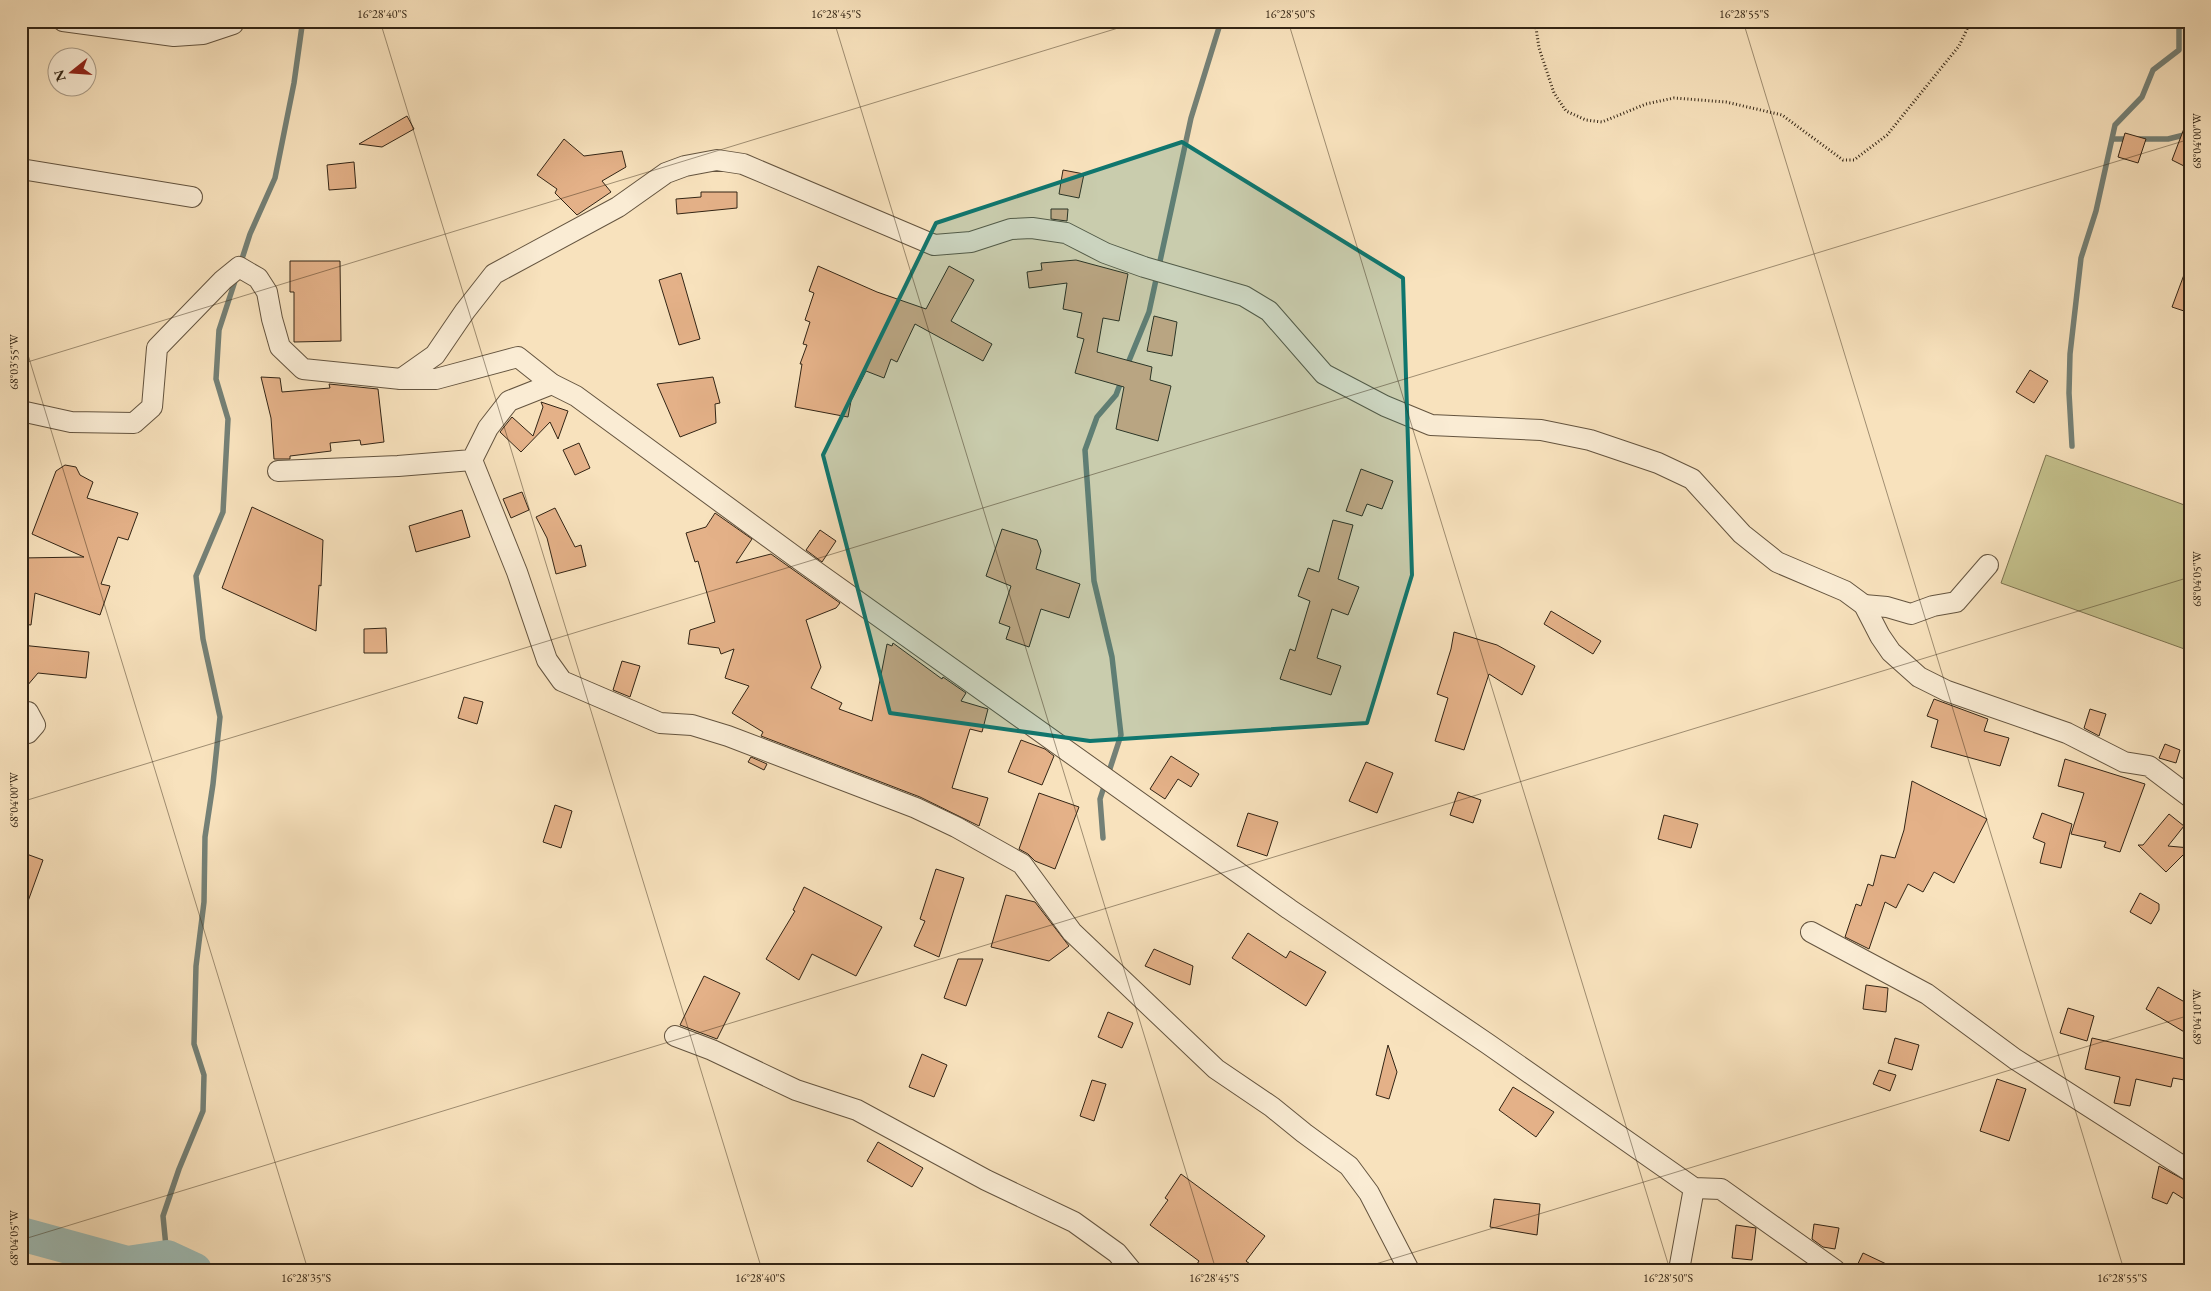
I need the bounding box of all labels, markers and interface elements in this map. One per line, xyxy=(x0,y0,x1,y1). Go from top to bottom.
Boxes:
text: 16°28'40"S xyxy=(357,6,407,22)
text: 16°28'45"S xyxy=(811,6,861,22)
text: 16°28'50"S xyxy=(1265,6,1315,22)
text: 16°28'55"S xyxy=(1719,6,1769,22)
north arrow xyxy=(48,48,98,98)
text: N xyxy=(49,67,70,84)
text: 68°04'00"W xyxy=(2189,112,2205,169)
text: 68°03'55"W xyxy=(6,333,22,390)
text: 68°04'05"W xyxy=(2189,550,2205,607)
text: 68°04'00"W xyxy=(6,771,22,828)
text: 68°04'10"W xyxy=(2189,988,2205,1045)
text: 68°04'05"W xyxy=(6,1209,22,1266)
text: 16°28'35"S xyxy=(281,1270,331,1286)
text: 16°28'40"S xyxy=(735,1270,785,1286)
text: 16°28'45"S xyxy=(1189,1270,1239,1286)
text: 16°28'50"S xyxy=(1643,1270,1693,1286)
text: 16°28'55"S xyxy=(2097,1270,2147,1286)

